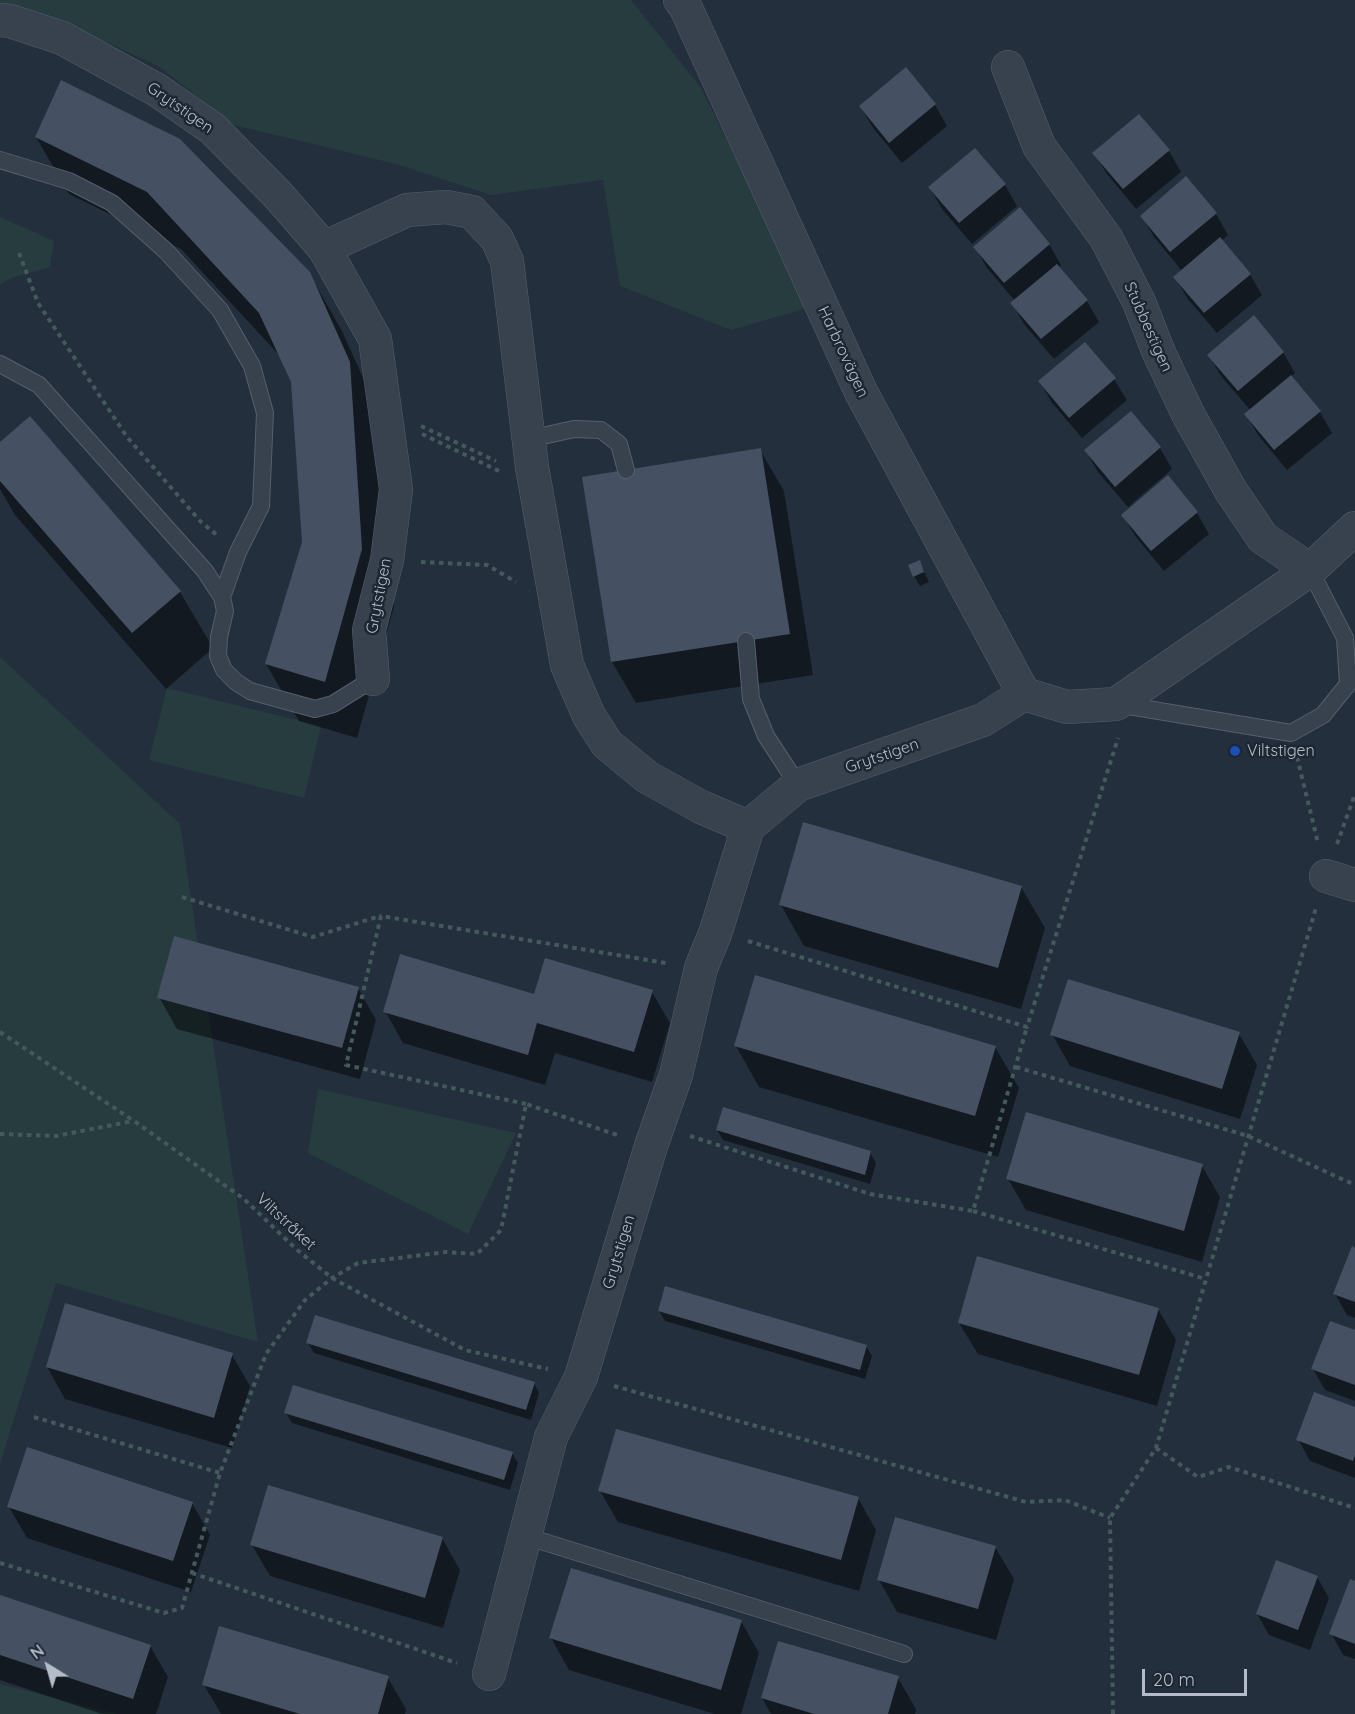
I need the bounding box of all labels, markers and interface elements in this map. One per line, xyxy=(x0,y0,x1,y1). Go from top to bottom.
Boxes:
street label: Grytstigen xyxy=(143,78,217,138)
street label: Stubbestigen xyxy=(1120,279,1176,375)
street label: Harbrovägen xyxy=(813,303,873,401)
street label: Grytstigen xyxy=(362,557,396,635)
street label: Grytstigen xyxy=(843,734,921,778)
place label: Viltstigen xyxy=(1247,741,1315,761)
marker: Viltstigen xyxy=(1228,744,1242,758)
street label: Viltstråket xyxy=(252,1190,320,1254)
street label: Grytstigen xyxy=(599,1213,639,1291)
north arrow xyxy=(18,1636,78,1696)
text: N xyxy=(26,1640,48,1663)
scale bar xyxy=(1145,1657,1250,1695)
text: 20 m xyxy=(1153,1668,1195,1691)

